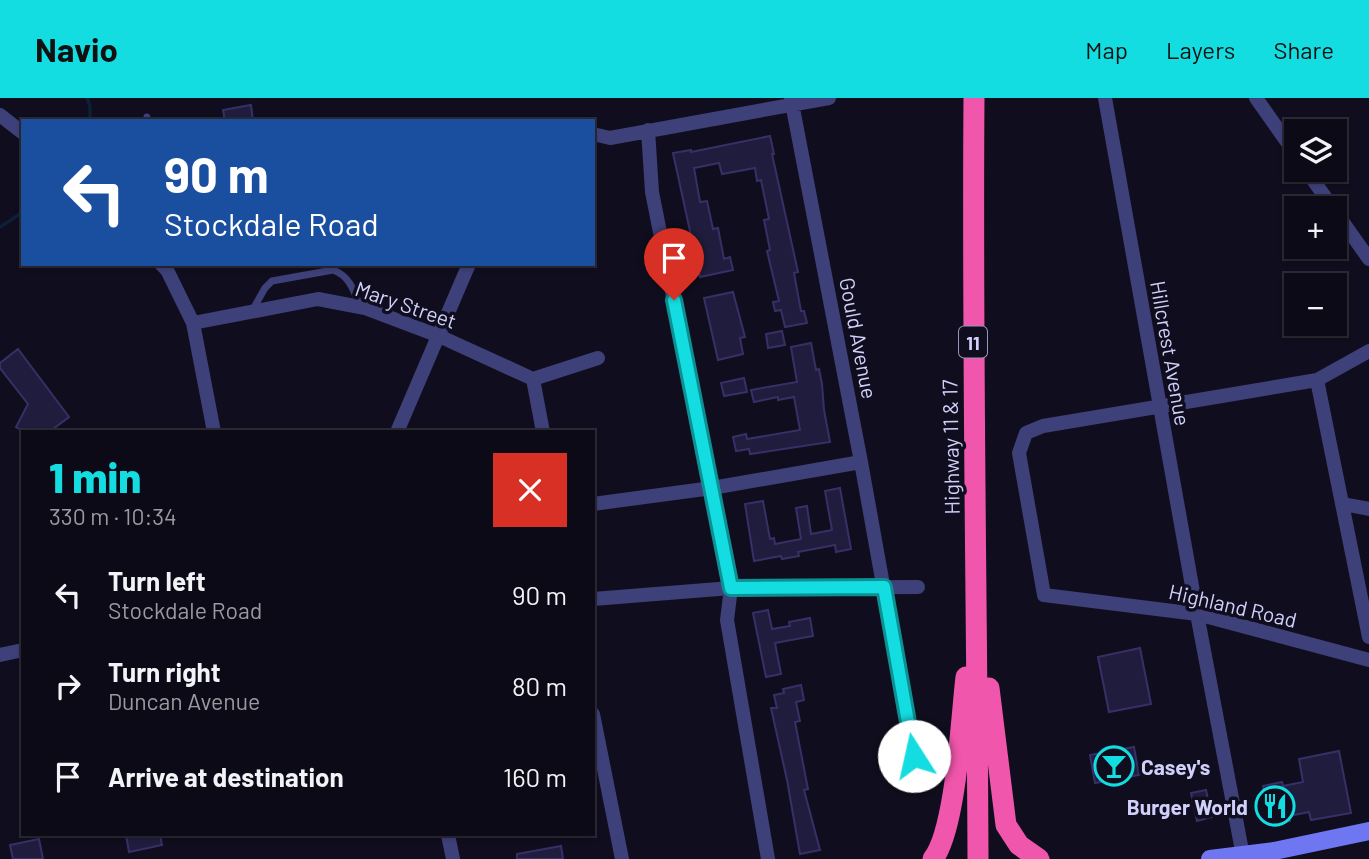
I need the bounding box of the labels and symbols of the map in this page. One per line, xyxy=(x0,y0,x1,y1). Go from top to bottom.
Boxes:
pin xyxy=(644,228,704,300)
street label: Mary Street xyxy=(352,275,460,333)
street label: Gould Avenue xyxy=(835,275,883,401)
street label: Hillcrest Avenue xyxy=(1146,279,1196,427)
road number: 11 xyxy=(959,326,987,358)
street label: Highway 11 & 17 xyxy=(936,379,964,515)
street label: Highland Road xyxy=(1167,578,1299,632)
position arrow xyxy=(877,719,951,793)
bar icon: Casey's xyxy=(1093,745,1135,787)
place label: Casey's xyxy=(1141,754,1210,779)
restaurant icon: Burger World xyxy=(1254,785,1296,827)
place label: Burger World xyxy=(1127,794,1248,819)

